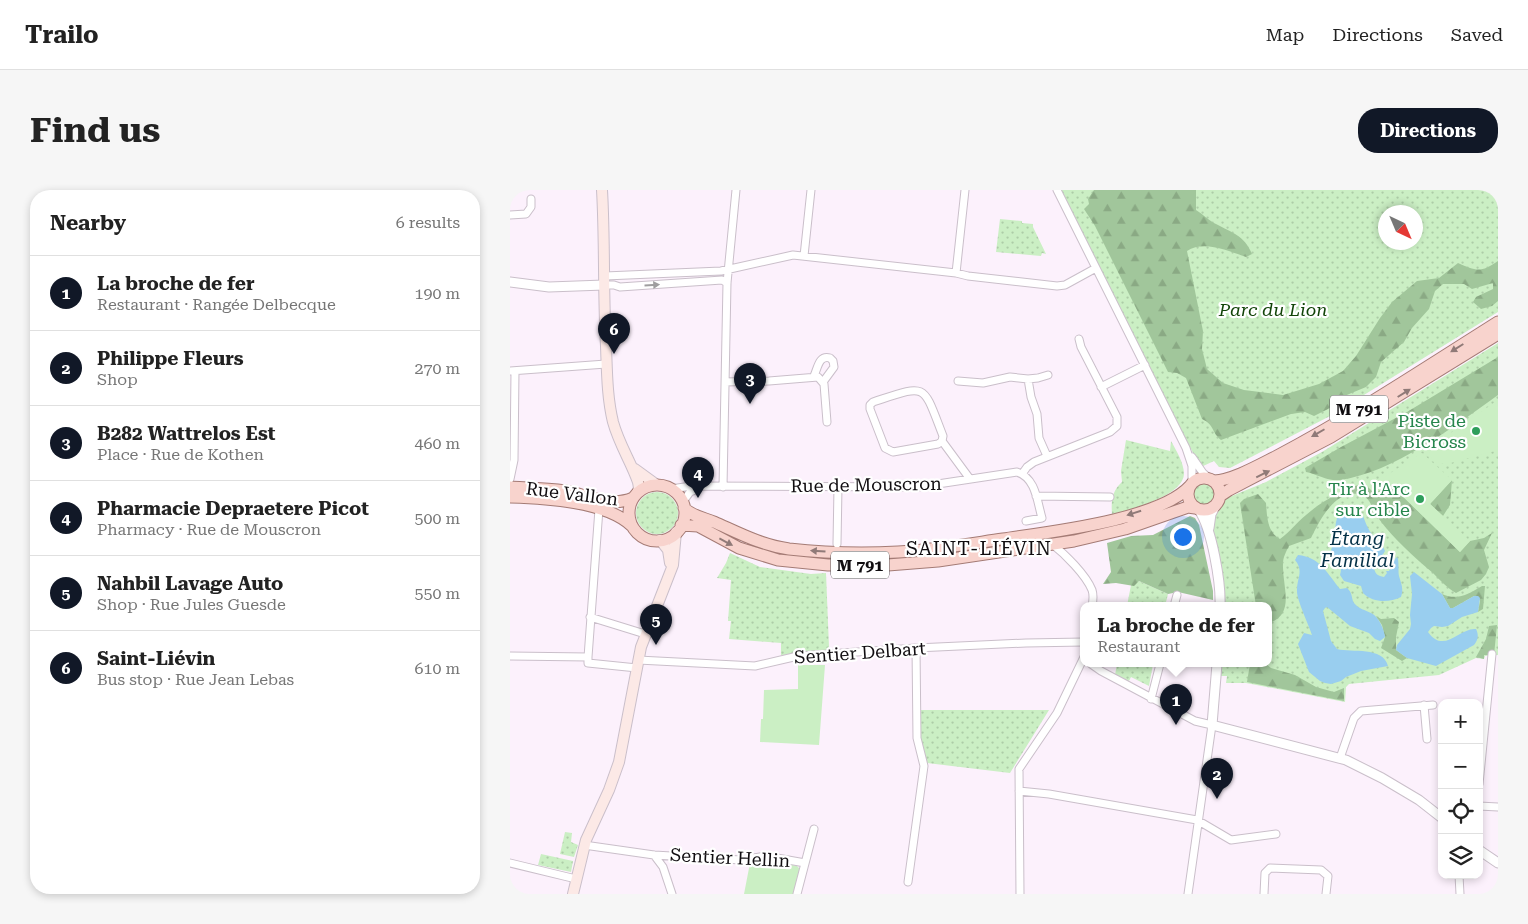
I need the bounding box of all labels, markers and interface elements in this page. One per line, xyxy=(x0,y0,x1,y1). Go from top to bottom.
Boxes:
text: Trailo xyxy=(25,21,99,49)
text: Map xyxy=(1266,24,1304,45)
text: Directions xyxy=(1332,24,1423,45)
text: Saved xyxy=(1451,24,1503,45)
button: Directions xyxy=(1358,108,1498,153)
text: Find us xyxy=(30,110,160,151)
north arrow xyxy=(1378,205,1423,250)
text: Nearby xyxy=(50,211,126,235)
text: 6 results xyxy=(396,213,460,232)
text: La broche de fer xyxy=(97,272,255,295)
one-way arrow xyxy=(644,281,660,289)
text: 1 xyxy=(62,284,70,303)
text: 190 m xyxy=(414,284,460,303)
text: Restaurant · Rangée Delbecque xyxy=(97,295,336,314)
park label: Parc du Lion xyxy=(1218,299,1327,320)
pin: 6 xyxy=(598,313,630,354)
one-way arrow xyxy=(1450,344,1463,353)
text: Philippe Fleurs xyxy=(97,347,244,370)
text: 2 xyxy=(62,359,70,378)
text: 270 m xyxy=(414,359,460,378)
pin: 3 xyxy=(734,363,766,404)
text: Shop xyxy=(97,370,138,389)
one-way arrow xyxy=(1397,388,1410,398)
road number: M 791 xyxy=(1330,395,1388,422)
place label: Piste de Bicross xyxy=(1398,410,1466,452)
text: B282 Wattrelos Est xyxy=(97,422,275,445)
marker: Piste de Bicross xyxy=(1470,425,1482,437)
one-way arrow xyxy=(1312,429,1325,438)
text: 3 xyxy=(62,434,70,453)
text: 460 m xyxy=(414,434,460,453)
text: Place · Rue de Kothen xyxy=(97,445,264,464)
pin: 4 xyxy=(682,457,714,498)
one-way arrow xyxy=(1256,469,1270,477)
street label: Rue de Mouscron xyxy=(790,473,942,496)
street label: Rue Vallon xyxy=(525,477,620,510)
place label: Tir à l'Arc sur cible xyxy=(1328,478,1410,520)
marker: Tir à l'Arc sur cible xyxy=(1414,493,1426,505)
text: Pharmacie Depraetere Picot xyxy=(97,497,369,520)
text: 4 xyxy=(62,509,70,528)
text: 500 m xyxy=(414,509,460,528)
one-way arrow xyxy=(1126,510,1141,518)
text: Pharmacy · Rue de Mouscron xyxy=(97,520,321,539)
your location xyxy=(1170,524,1196,550)
water label: Étang Familial xyxy=(1319,527,1394,572)
district label: SAINT-LIÉVIN xyxy=(906,537,1052,560)
one-way arrow xyxy=(719,538,733,546)
one-way arrow xyxy=(809,547,825,555)
road number: M 791 xyxy=(831,552,889,578)
text: Nahbil Lavage Auto xyxy=(97,572,283,595)
text: 5 xyxy=(62,584,70,603)
text: 550 m xyxy=(414,584,460,603)
text: Shop · Rue Jules Guesde xyxy=(97,595,286,614)
popup xyxy=(1080,602,1272,667)
pin: 5 xyxy=(640,604,672,645)
text: La broche de fer xyxy=(1097,614,1255,637)
street label: Sentier Delbart xyxy=(793,637,927,668)
text: Restaurant xyxy=(1097,637,1180,656)
text: Saint-Liévin xyxy=(97,647,215,670)
text: 6 xyxy=(62,659,70,678)
text: 610 m xyxy=(414,659,460,678)
text: Bus stop · Rue Jean Lebas xyxy=(97,670,294,689)
pin: 1 xyxy=(1160,684,1192,725)
map controls xyxy=(1438,699,1483,879)
button: + xyxy=(1438,699,1483,744)
button: − xyxy=(1438,744,1483,789)
pin: 2 xyxy=(1201,758,1233,799)
button: locate xyxy=(1438,789,1483,834)
button: layers xyxy=(1438,834,1483,879)
street label: Sentier Hellin xyxy=(669,844,791,871)

